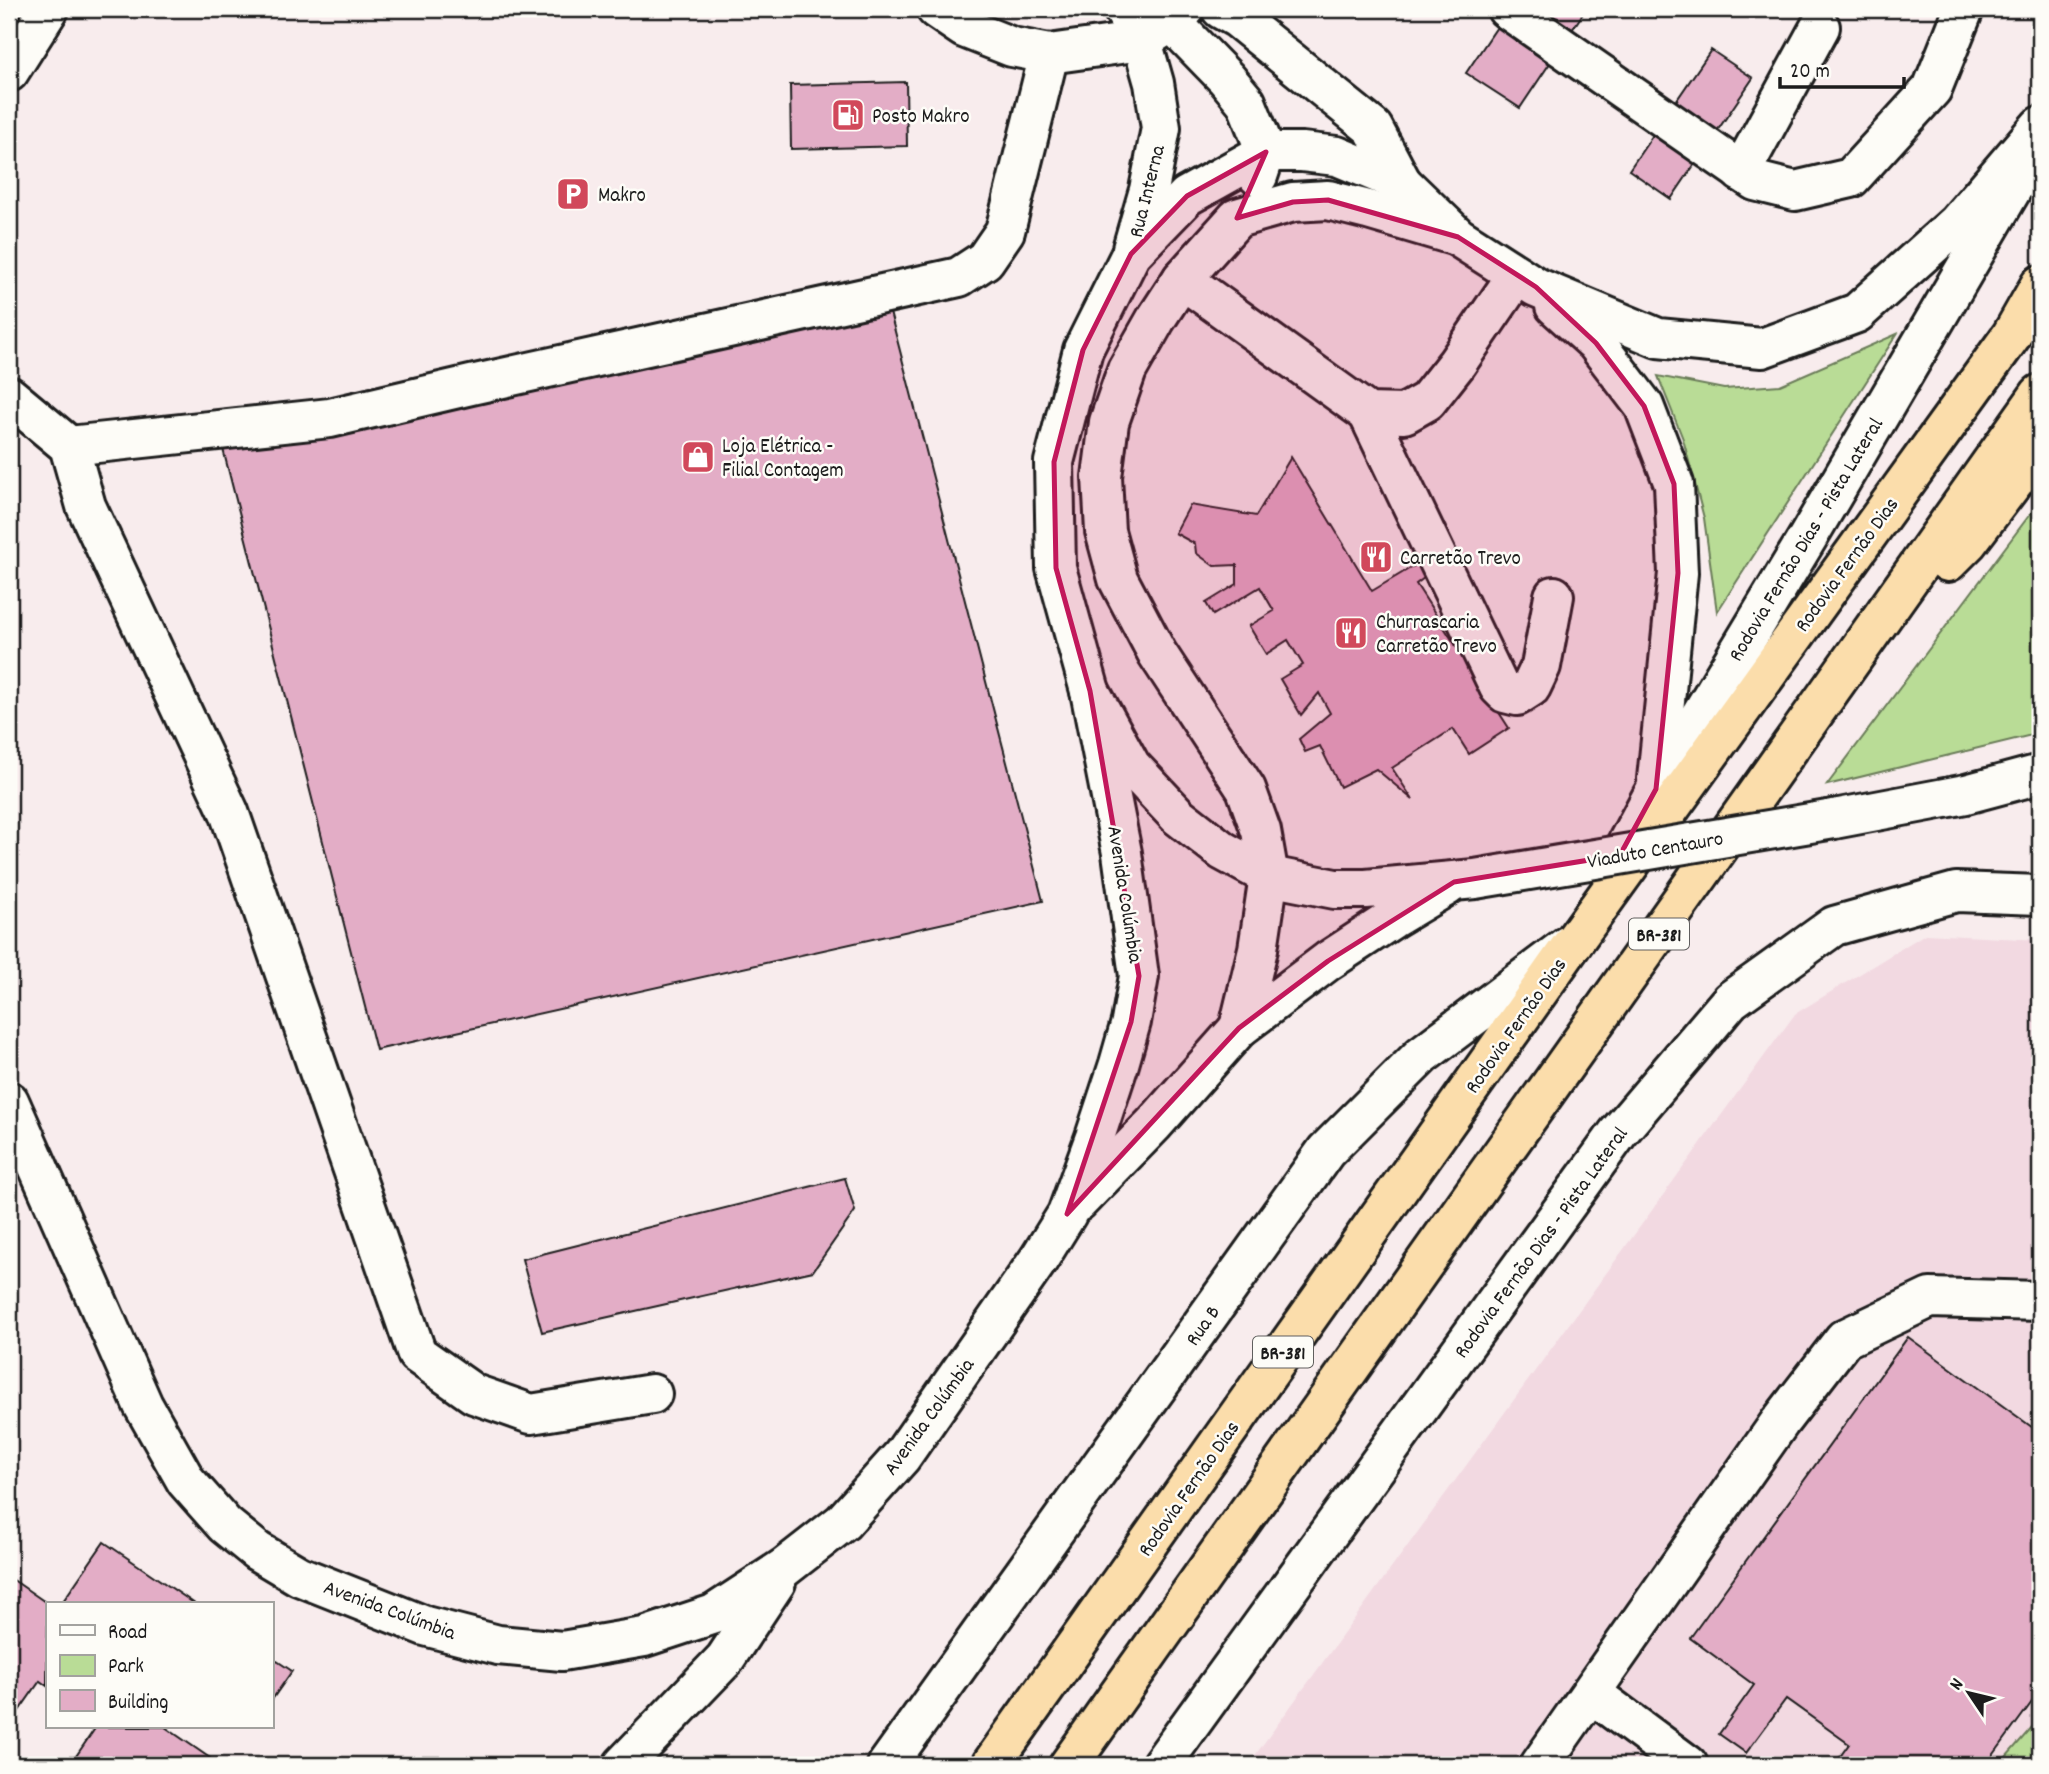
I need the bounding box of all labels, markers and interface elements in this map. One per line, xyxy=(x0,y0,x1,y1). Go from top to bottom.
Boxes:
scale bar xyxy=(1780,46,1904,90)
text: 20 m xyxy=(1790,58,1830,88)
fuel station icon: Posto Makro xyxy=(829,96,867,134)
place label: Posto Makro xyxy=(872,103,970,133)
street label: Rua Interna xyxy=(1123,141,1175,241)
parking icon: Makro xyxy=(554,175,592,213)
place label: Makro xyxy=(598,182,646,212)
street label: Rodovia Fernão Dias - Pista Lateral xyxy=(1722,413,1888,665)
place label: Loja Elétrica - Filial Contagem xyxy=(722,433,844,487)
shop icon: Loja Elétrica - Filial Contagem xyxy=(679,438,717,476)
street label: Rodovia Fernão Dias xyxy=(1789,492,1903,636)
restaurant icon: Carretão Trevo xyxy=(1357,538,1395,576)
place label: Carretão Trevo xyxy=(1400,545,1521,575)
place label: Churrascaria Carretão Trevo xyxy=(1376,609,1497,663)
restaurant icon: Churrascaria Carretão Trevo xyxy=(1332,614,1370,652)
street label: Avenida Colúmbia xyxy=(1097,824,1149,966)
street label: Viaduto Centauro xyxy=(1585,825,1726,879)
road number: BR-381 xyxy=(1629,918,1689,950)
street label: Rodovia Fernão Dias xyxy=(1459,953,1576,1101)
street label: Rodovia Fernão Dias - Pista Lateral xyxy=(1448,1122,1637,1366)
street label: Rua B xyxy=(1180,1300,1229,1353)
road number: BR-381 xyxy=(1253,1336,1313,1368)
street label: Avenida Colúmbia xyxy=(878,1352,984,1483)
street label: Rodovia Fernão Dias xyxy=(1132,1416,1249,1564)
street label: Avenida Colúmbia xyxy=(319,1574,460,1650)
legend xyxy=(46,1602,273,1728)
text: Road xyxy=(108,1619,147,1649)
text: Park xyxy=(108,1653,144,1683)
north arrow xyxy=(1934,1658,2004,1728)
text: N xyxy=(1944,1674,1972,1697)
text: Building xyxy=(108,1689,168,1719)

